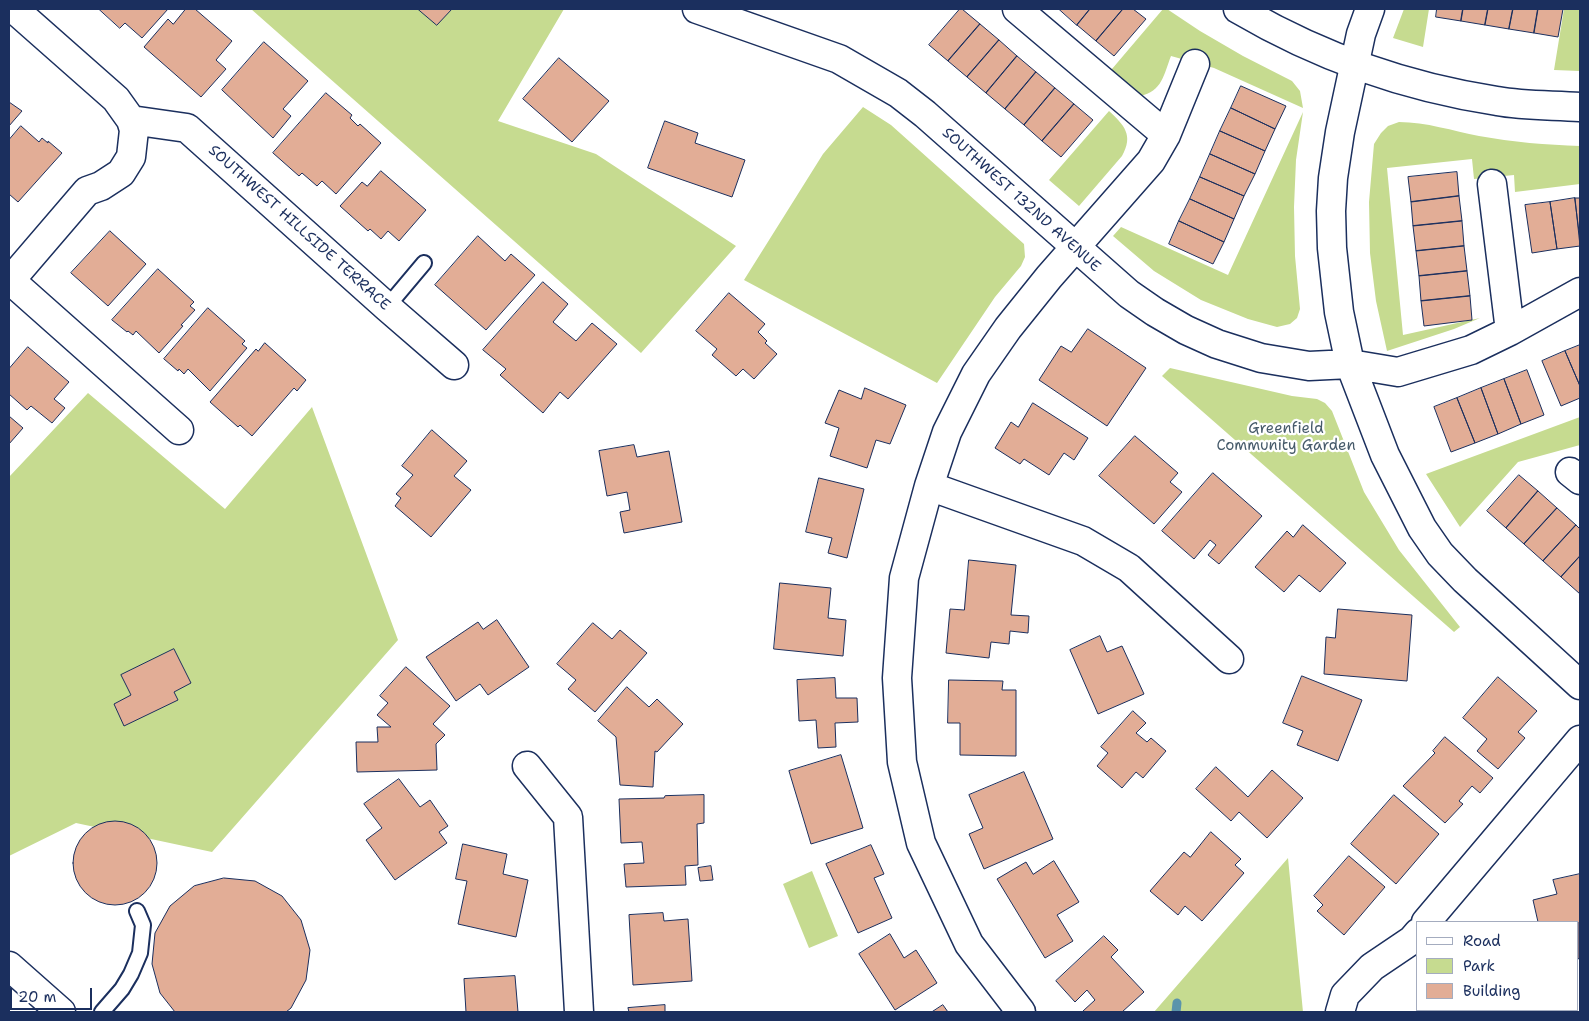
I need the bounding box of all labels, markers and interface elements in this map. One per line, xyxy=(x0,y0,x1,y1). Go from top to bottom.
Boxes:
street label: SOUTHWEST 132ND AVENUE xyxy=(938,124,1104,276)
street label: SOUTHWEST HILLSIDE TERRACE xyxy=(204,142,394,314)
park label: Greenfield Community Garden xyxy=(1216,420,1356,455)
legend xyxy=(1416,921,1579,1011)
text: Road xyxy=(1463,931,1501,951)
text: Park xyxy=(1463,956,1495,976)
scale bar xyxy=(12,978,95,1010)
text: Building xyxy=(1463,981,1520,1001)
text: 20 m xyxy=(18,987,57,1007)

